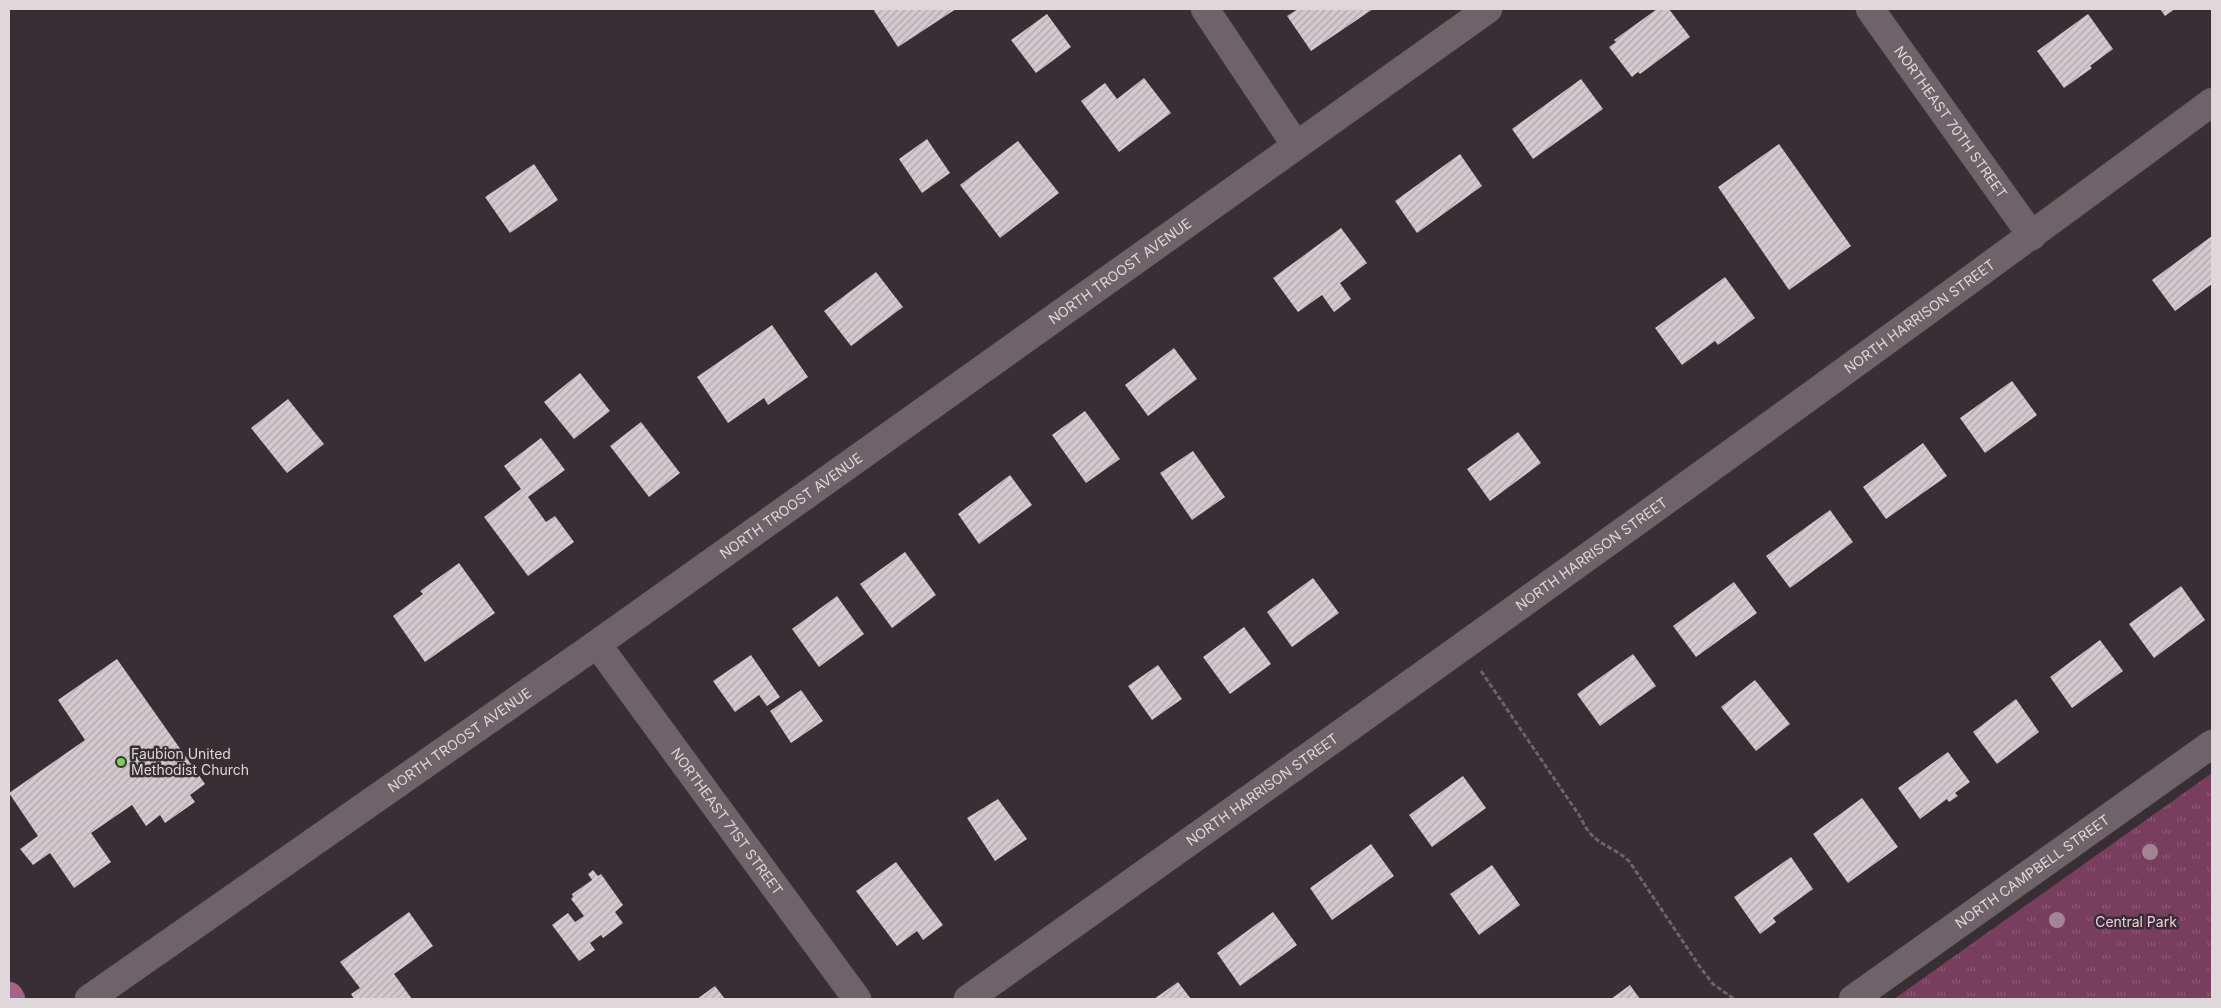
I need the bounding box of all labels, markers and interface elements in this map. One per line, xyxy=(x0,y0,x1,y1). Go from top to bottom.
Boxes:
street label: NORTHEAST 70TH STREET xyxy=(1891,43,2011,201)
street label: NORTH TROOST AVENUE xyxy=(1045,214,1194,327)
street label: NORTH HARRISON STREET xyxy=(1840,255,1998,377)
street label: NORTH TROOST AVENUE xyxy=(716,449,865,562)
street label: NORTH HARRISON STREET xyxy=(1512,493,1670,614)
street label: NORTH TROOST AVENUE xyxy=(384,684,534,796)
street label: NORTH HARRISON STREET xyxy=(1183,729,1341,849)
street label: NORTHEAST 71ST STREET xyxy=(668,744,787,898)
place label: Faubion United Methodist Church xyxy=(131,745,249,778)
marker: Faubion United Methodist Church xyxy=(115,756,127,768)
street label: NORTH CAMPBELL STREET xyxy=(1952,811,2112,932)
park label: Central Park xyxy=(2095,913,2177,930)

